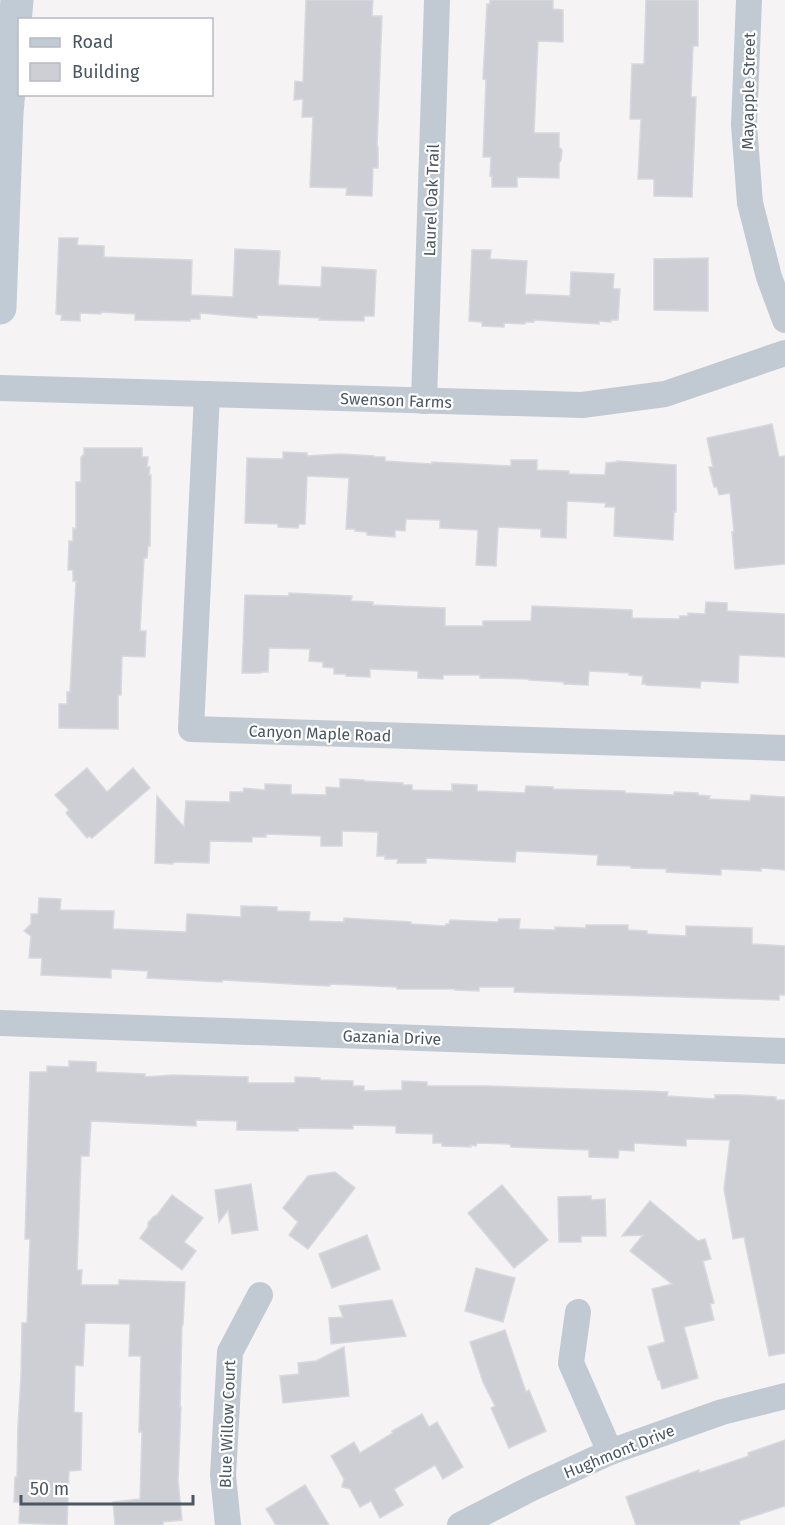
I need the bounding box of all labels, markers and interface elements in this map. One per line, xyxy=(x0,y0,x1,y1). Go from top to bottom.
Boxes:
legend xyxy=(18,18,213,96)
text: Road xyxy=(72,31,114,53)
street label: Mayapple Street xyxy=(738,32,759,150)
text: Building xyxy=(72,61,140,83)
street label: Laurel Oak Trail xyxy=(420,143,443,257)
street label: Swenson Farms xyxy=(340,389,452,412)
street label: Canyon Maple Road xyxy=(248,722,392,745)
street label: Gazania Drive xyxy=(342,1026,442,1049)
street label: Blue Willow Court xyxy=(216,1360,239,1488)
street label: Hughmont Drive xyxy=(561,1421,677,1482)
scale bar xyxy=(21,1468,194,1506)
text: 50 m xyxy=(30,1478,69,1500)

